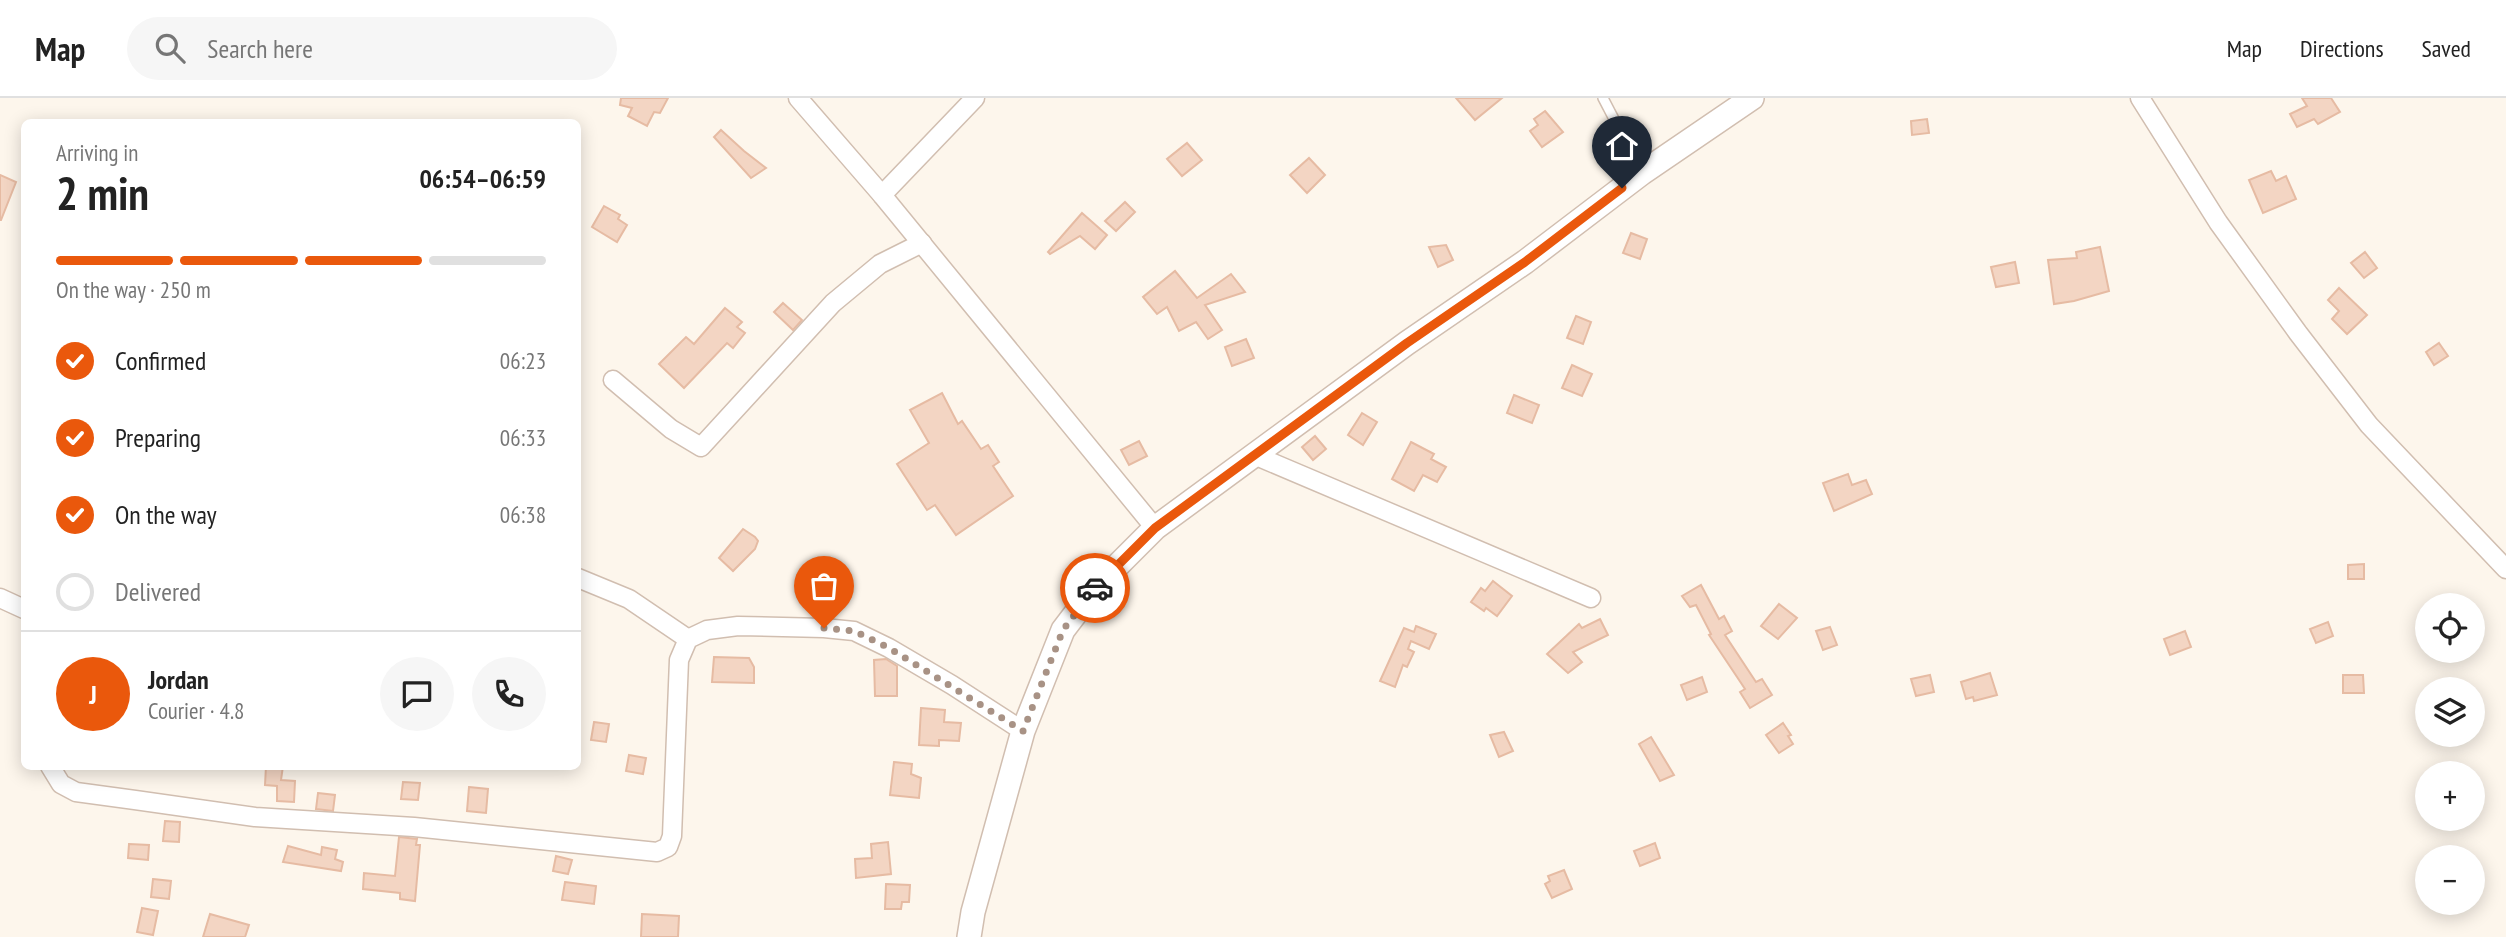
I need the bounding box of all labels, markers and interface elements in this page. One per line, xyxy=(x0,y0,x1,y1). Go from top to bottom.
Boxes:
search box xyxy=(127,17,617,80)
text: Map xyxy=(35,27,85,70)
icon: search xyxy=(151,29,189,67)
text: Search here xyxy=(207,32,313,65)
text: Map xyxy=(2227,33,2262,64)
text: Directions xyxy=(2300,33,2384,64)
text: Saved xyxy=(2422,33,2471,64)
pin xyxy=(1592,116,1652,188)
icon: home xyxy=(1603,127,1641,165)
text: Arriving in xyxy=(56,138,138,167)
text: 06:54–06:59 xyxy=(419,162,546,195)
text: 2 min xyxy=(56,163,149,223)
text: On the way · 250 m xyxy=(56,275,211,304)
icon: check xyxy=(56,342,94,380)
text: Confirmed xyxy=(115,344,206,377)
text: 06:23 xyxy=(500,346,546,375)
icon: check xyxy=(56,419,94,457)
text: Preparing xyxy=(115,421,201,454)
text: 06:33 xyxy=(500,423,546,452)
icon: check xyxy=(56,496,94,534)
text: On the way xyxy=(115,498,217,531)
text: 06:38 xyxy=(500,500,546,529)
courier xyxy=(1060,553,1130,623)
pin xyxy=(794,556,854,628)
icon: bag xyxy=(805,567,843,605)
icon: car xyxy=(1076,569,1114,607)
text: Delivered xyxy=(115,575,201,608)
map controls xyxy=(2415,593,2485,915)
button: locate xyxy=(2415,593,2485,663)
button: chat xyxy=(380,657,454,731)
button: phone xyxy=(472,657,546,731)
text: Jordan xyxy=(148,663,209,696)
button: layers xyxy=(2415,677,2485,747)
text: J xyxy=(89,678,97,711)
text: Courier · 4.8 xyxy=(148,696,244,725)
button: + xyxy=(2415,761,2485,831)
button: − xyxy=(2415,845,2485,915)

